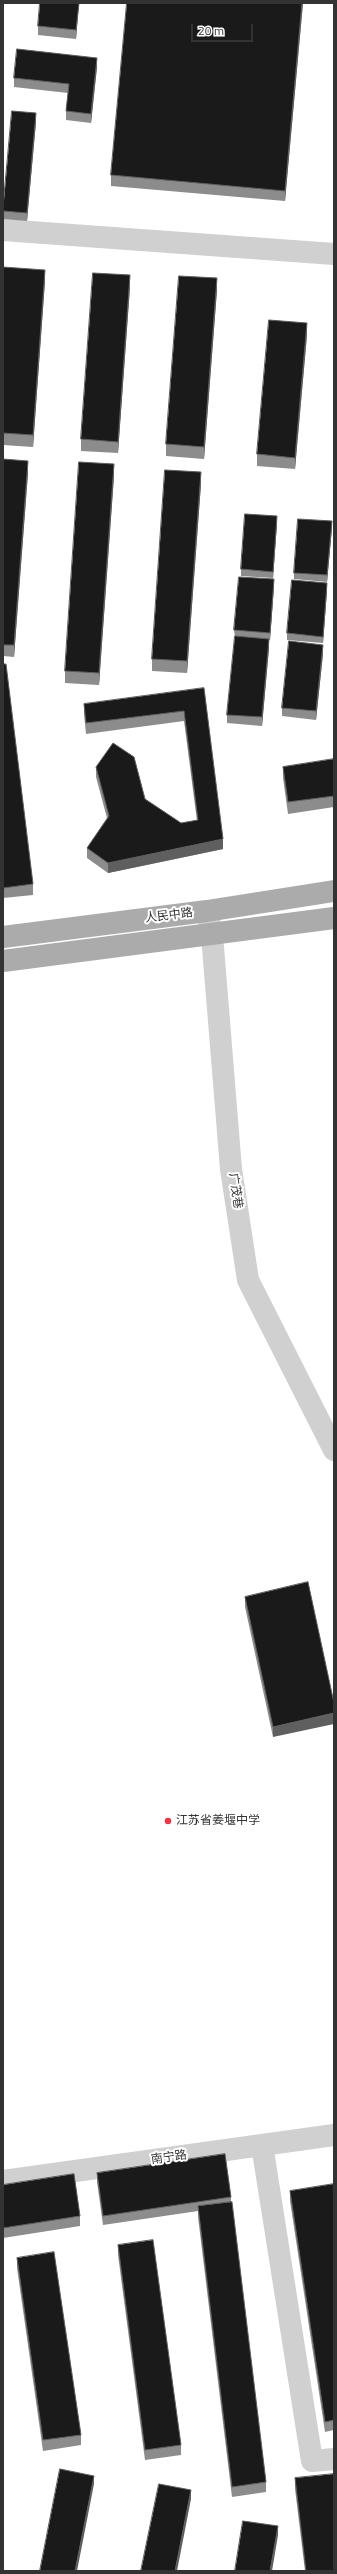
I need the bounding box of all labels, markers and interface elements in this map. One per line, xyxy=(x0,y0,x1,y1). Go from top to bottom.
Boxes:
scale bar xyxy=(193,16,255,42)
text: 20 m xyxy=(198,21,224,40)
street label: 人民中路 xyxy=(144,906,194,926)
street label: 广茂巷 xyxy=(225,1172,245,1210)
place label: 江苏省姜堰中学 xyxy=(176,1814,260,1828)
marker: 江苏省姜堰中学 xyxy=(163,1816,173,1826)
street label: 南宁路 xyxy=(150,2148,188,2168)

